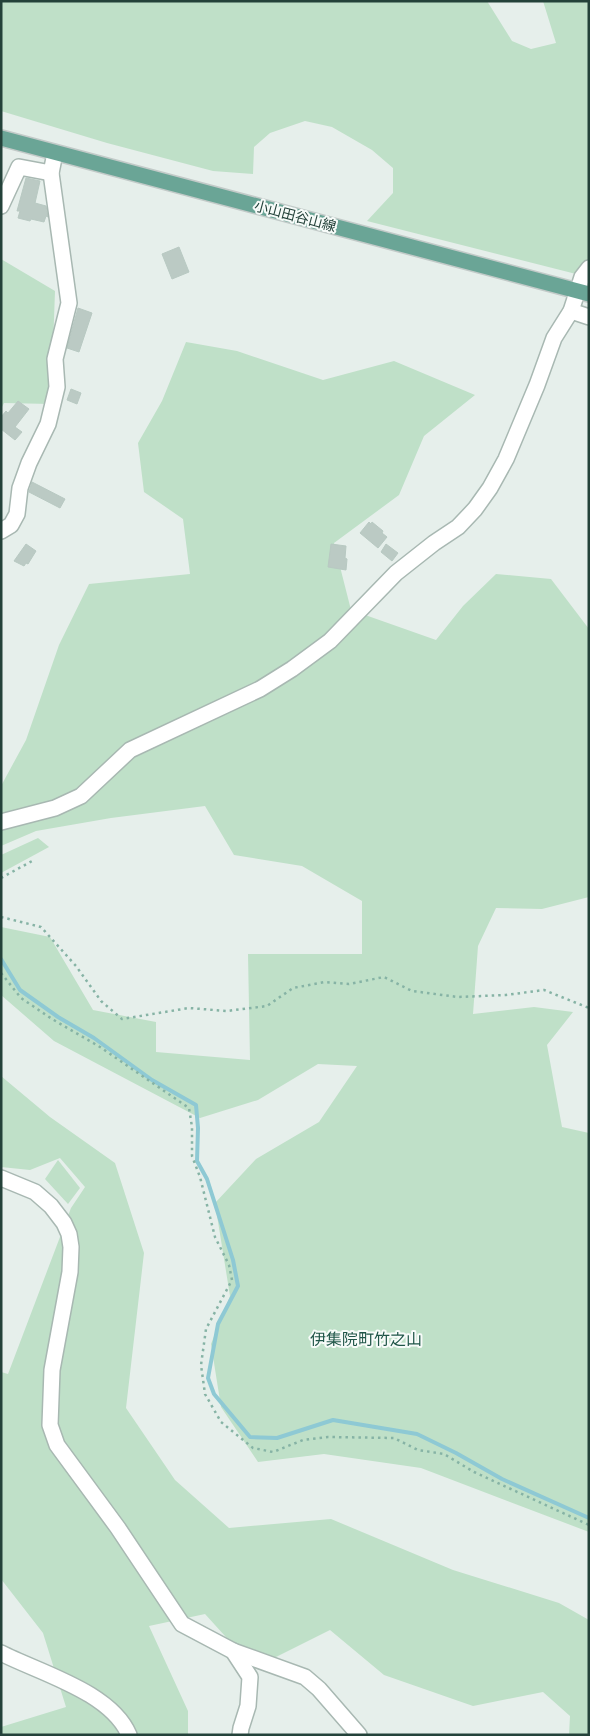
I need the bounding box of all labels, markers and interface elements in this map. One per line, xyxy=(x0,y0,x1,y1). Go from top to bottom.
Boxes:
street label: 小山田谷山線 xyxy=(253,198,338,235)
district label: 伊集院町竹之山 xyxy=(310,1331,422,1348)

